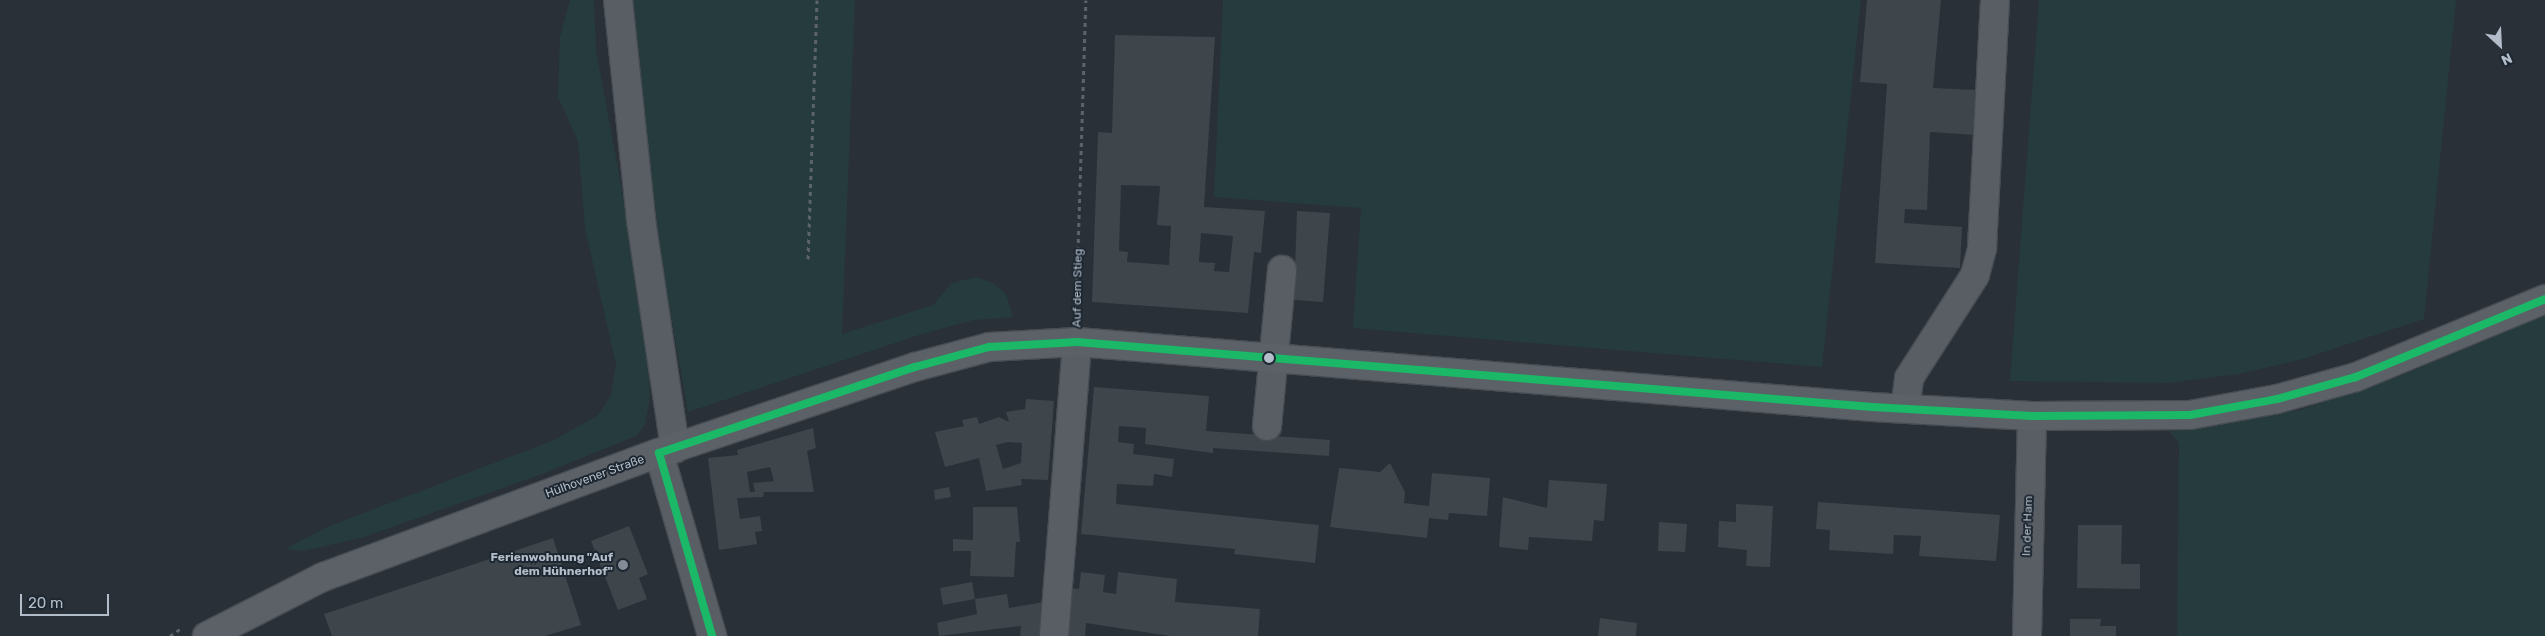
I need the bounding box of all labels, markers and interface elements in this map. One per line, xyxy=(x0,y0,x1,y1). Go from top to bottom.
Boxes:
north arrow xyxy=(2475,20,2525,70)
text: N xyxy=(2498,49,2515,69)
street label: Auf dem Stieg xyxy=(1070,248,1086,328)
unlabelled marker xyxy=(1264,353,1274,363)
street label: Hülhovener Straße xyxy=(544,452,646,502)
street label: In der Ham xyxy=(2020,495,2036,557)
place label: Ferienwohnung "Auf dem Hühnerhof" xyxy=(490,551,613,579)
marker: Ferienwohnung "Auf dem Hühnerhof" xyxy=(617,559,629,571)
scale bar xyxy=(22,584,111,616)
text: 20 m xyxy=(28,594,63,612)

